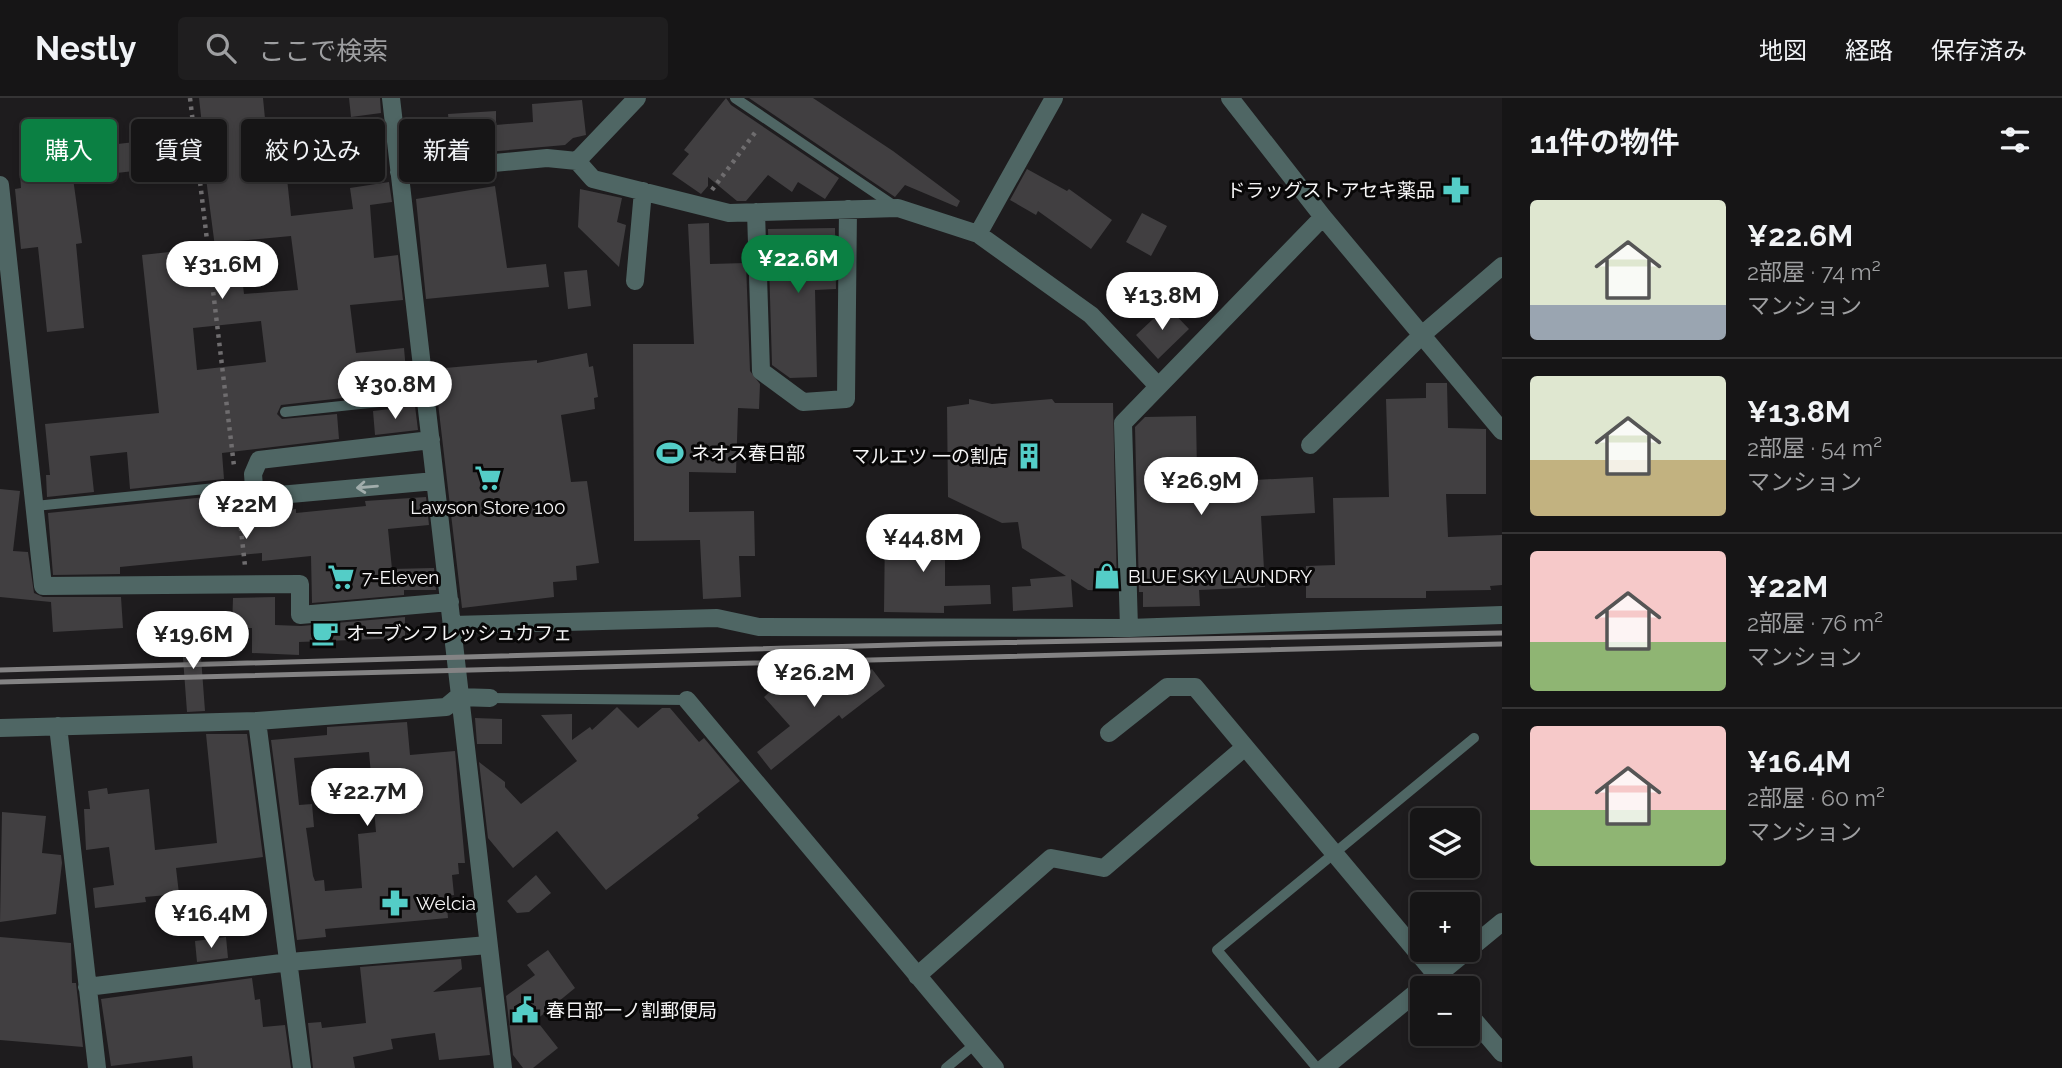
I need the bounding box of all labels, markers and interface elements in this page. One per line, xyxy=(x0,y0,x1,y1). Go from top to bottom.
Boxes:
search box xyxy=(178,17,668,80)
text: Nestly xyxy=(35,29,136,68)
icon: search xyxy=(202,29,240,67)
text: ここで検索 xyxy=(258,36,388,66)
text: 地図 xyxy=(1759,36,1807,65)
text: 経路 xyxy=(1845,36,1893,65)
text: 保存済み xyxy=(1931,36,2027,65)
chip: 購入 xyxy=(21,119,117,182)
chip: 賃貸 xyxy=(131,119,227,182)
chip: 絞り込み xyxy=(241,119,385,182)
chip: 新着 xyxy=(399,119,495,182)
icon: filters xyxy=(1996,121,2034,159)
text: 11件の物件 xyxy=(1530,125,1680,160)
pharmacy icon: ドラッグストアセキ薬品 xyxy=(1441,175,1471,205)
place label: ドラッグストアセキ薬品 xyxy=(1226,179,1435,201)
text: ¥22.6M xyxy=(1747,218,1853,253)
icon: home xyxy=(1586,228,1670,312)
pin: ¥22.6M xyxy=(741,236,855,295)
pin: ¥31.6M xyxy=(165,242,279,301)
text: ¥22.6M xyxy=(757,244,839,271)
text: ¥31.6M xyxy=(182,250,262,277)
text: 2部屋 · 74 m² xyxy=(1747,258,1881,285)
pin: ¥13.8M xyxy=(1105,272,1219,332)
text: ¥13.8M xyxy=(1122,281,1202,308)
text: マンション xyxy=(1747,292,1862,319)
pin: ¥30.8M xyxy=(338,362,452,421)
text: ¥30.8M xyxy=(354,370,436,397)
text: ¥13.8M xyxy=(1747,394,1851,429)
icon: home xyxy=(1586,404,1670,488)
text: 2部屋 · 54 m² xyxy=(1747,434,1882,461)
sports icon: ネオス春日部 xyxy=(655,438,685,468)
building icon: マルエツ 一の割店 xyxy=(1014,441,1044,471)
place label: ネオス春日部 xyxy=(691,442,805,464)
place label: マルエツ 一の割店 xyxy=(851,445,1008,467)
pin: ¥26.9M xyxy=(1144,458,1258,517)
supermarket icon: Lawson Store 100 xyxy=(473,463,503,493)
text: ¥26.9M xyxy=(1160,466,1242,493)
text: マンション xyxy=(1747,468,1862,495)
one-way arrow xyxy=(356,481,379,494)
pin: ¥22M xyxy=(205,482,287,541)
text: ¥22M xyxy=(215,490,277,517)
place label: Lawson Store 100 xyxy=(410,496,566,518)
pin: ¥44.8M xyxy=(866,514,980,574)
text: ¥44.8M xyxy=(882,523,964,550)
shop icon: BLUE SKY LAUNDRY xyxy=(1092,561,1122,591)
supermarket icon: 7-Eleven xyxy=(326,562,356,592)
place label: BLUE SKY LAUNDRY xyxy=(1128,565,1313,587)
place label: 7-Eleven xyxy=(362,566,439,588)
text: ¥22M xyxy=(1747,569,1828,604)
icon: home xyxy=(1586,579,1670,663)
text: 2部屋 · 76 m² xyxy=(1747,609,1883,636)
pin: ¥19.6M xyxy=(136,612,250,671)
cafe icon: オーブンフレッシュカフェ xyxy=(310,618,340,648)
text: ¥19.6M xyxy=(153,620,233,647)
place label: オーブンフレッシュカフェ xyxy=(346,622,572,644)
text: マンション xyxy=(1747,643,1862,670)
pin: ¥26.2M xyxy=(757,650,871,709)
text: ¥26.2M xyxy=(773,658,855,685)
text: ¥16.4M xyxy=(1747,744,1851,779)
icon: home xyxy=(1586,754,1670,838)
pin: ¥22.7M xyxy=(310,768,424,828)
text: ¥22.7M xyxy=(327,777,407,804)
text: 2部屋 · 60 m² xyxy=(1747,784,1885,811)
map controls xyxy=(1410,808,1480,1046)
button: layers xyxy=(1410,808,1480,878)
text: マンション xyxy=(1747,818,1862,845)
pharmacy icon: Welcia xyxy=(380,888,410,918)
pin: ¥16.4M xyxy=(154,890,268,950)
place label: Welcia xyxy=(416,892,476,914)
button: + xyxy=(1410,892,1480,962)
text: ¥16.4M xyxy=(171,899,251,926)
button: − xyxy=(1410,976,1480,1046)
public building icon: 春日部一ノ割郵便局 xyxy=(510,995,540,1025)
place label: 春日部一ノ割郵便局 xyxy=(546,999,717,1021)

